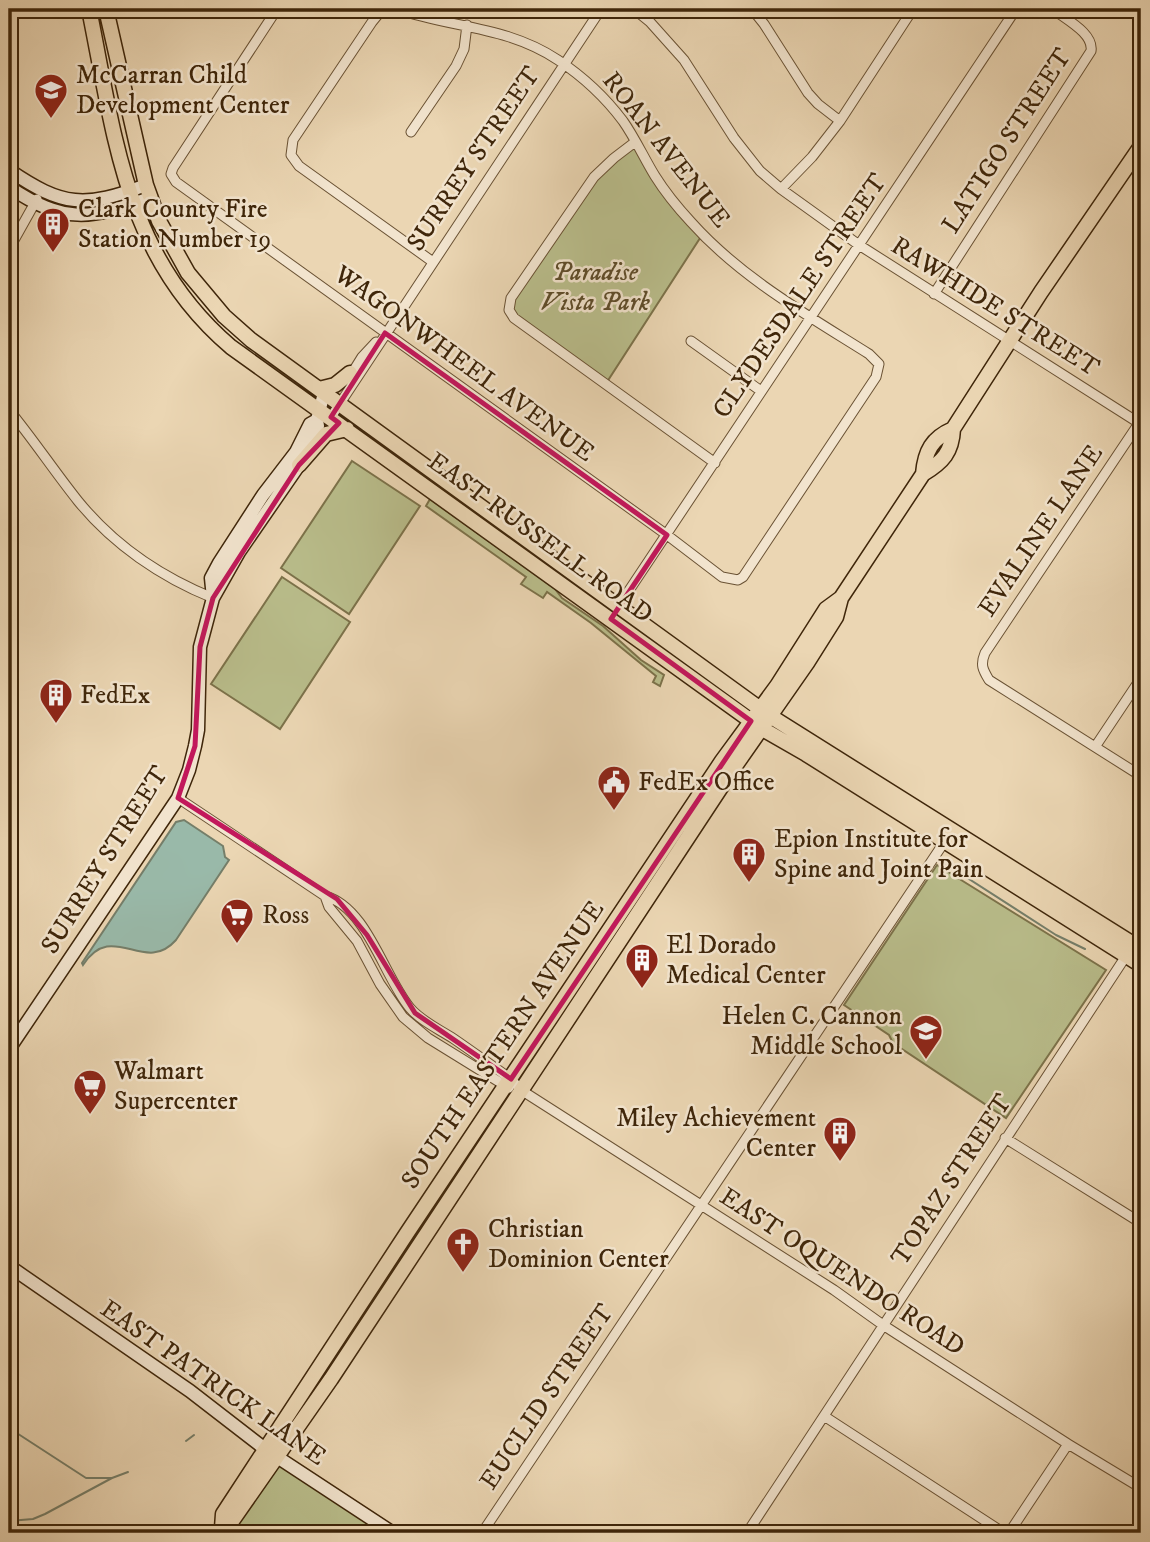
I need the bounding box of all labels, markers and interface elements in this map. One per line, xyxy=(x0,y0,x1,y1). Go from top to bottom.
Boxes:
street label: LATIGO STREET xyxy=(935,42,1079,240)
place label: McCarran Child Development Center xyxy=(76,59,290,122)
street label: SURREY STREET xyxy=(400,60,548,258)
street label: ROAN AVENUE xyxy=(595,65,737,235)
school or university icon: McCarran Child Development Center xyxy=(32,71,70,120)
street label: CLYDESDALE STREET xyxy=(706,167,895,425)
place label: Clark County Fire Station Number 19 xyxy=(78,193,271,256)
building icon: Clark County Fire Station Number 19 xyxy=(34,205,72,254)
street label: RAWHIDE STREET xyxy=(885,230,1106,385)
park label: Paradise Vista Park xyxy=(540,256,650,319)
street label: WAGONWHEEL AVENUE xyxy=(326,258,601,470)
street label: EVALINE LANE xyxy=(971,439,1111,623)
street label: EAST RUSSELL ROAD xyxy=(421,445,659,631)
building icon: FedEx xyxy=(37,676,75,725)
place label: FedEx xyxy=(80,679,150,712)
street label: SURREY STREET xyxy=(34,759,176,960)
public building icon: FedEx Office xyxy=(595,763,633,812)
place label: FedEx Office xyxy=(638,766,774,799)
place label: Epion Institute for Spine and Joint Pain xyxy=(774,823,984,886)
building icon: Epion Institute for Spine and Joint Pain xyxy=(730,835,768,884)
street label: SOUTH EASTERN AVENUE xyxy=(394,895,612,1195)
supermarket icon: Ross xyxy=(218,896,256,945)
place label: Ross xyxy=(262,899,309,932)
place label: El Dorado Medical Center xyxy=(666,929,826,992)
building icon: El Dorado Medical Center xyxy=(623,941,661,990)
place label: Helen C. Cannon Middle School xyxy=(721,1000,902,1063)
school or university icon: Helen C. Cannon Middle School xyxy=(907,1012,945,1061)
place label: Walmart Supercenter xyxy=(113,1055,238,1118)
supermarket icon: Walmart Supercenter xyxy=(71,1067,109,1116)
street label: TOPAZ STREET xyxy=(884,1088,1020,1272)
place label: Miley Achievement Center xyxy=(616,1102,816,1165)
building icon: Miley Achievement Center xyxy=(821,1114,859,1163)
street label: EAST OQUENDO ROAD xyxy=(713,1180,971,1364)
place label: Christian Dominion Center xyxy=(488,1213,669,1276)
church icon: Christian Dominion Center xyxy=(444,1225,482,1274)
street label: EAST PATRICK LANE xyxy=(94,1293,332,1473)
street label: EUCLID STREET xyxy=(473,1298,622,1496)

